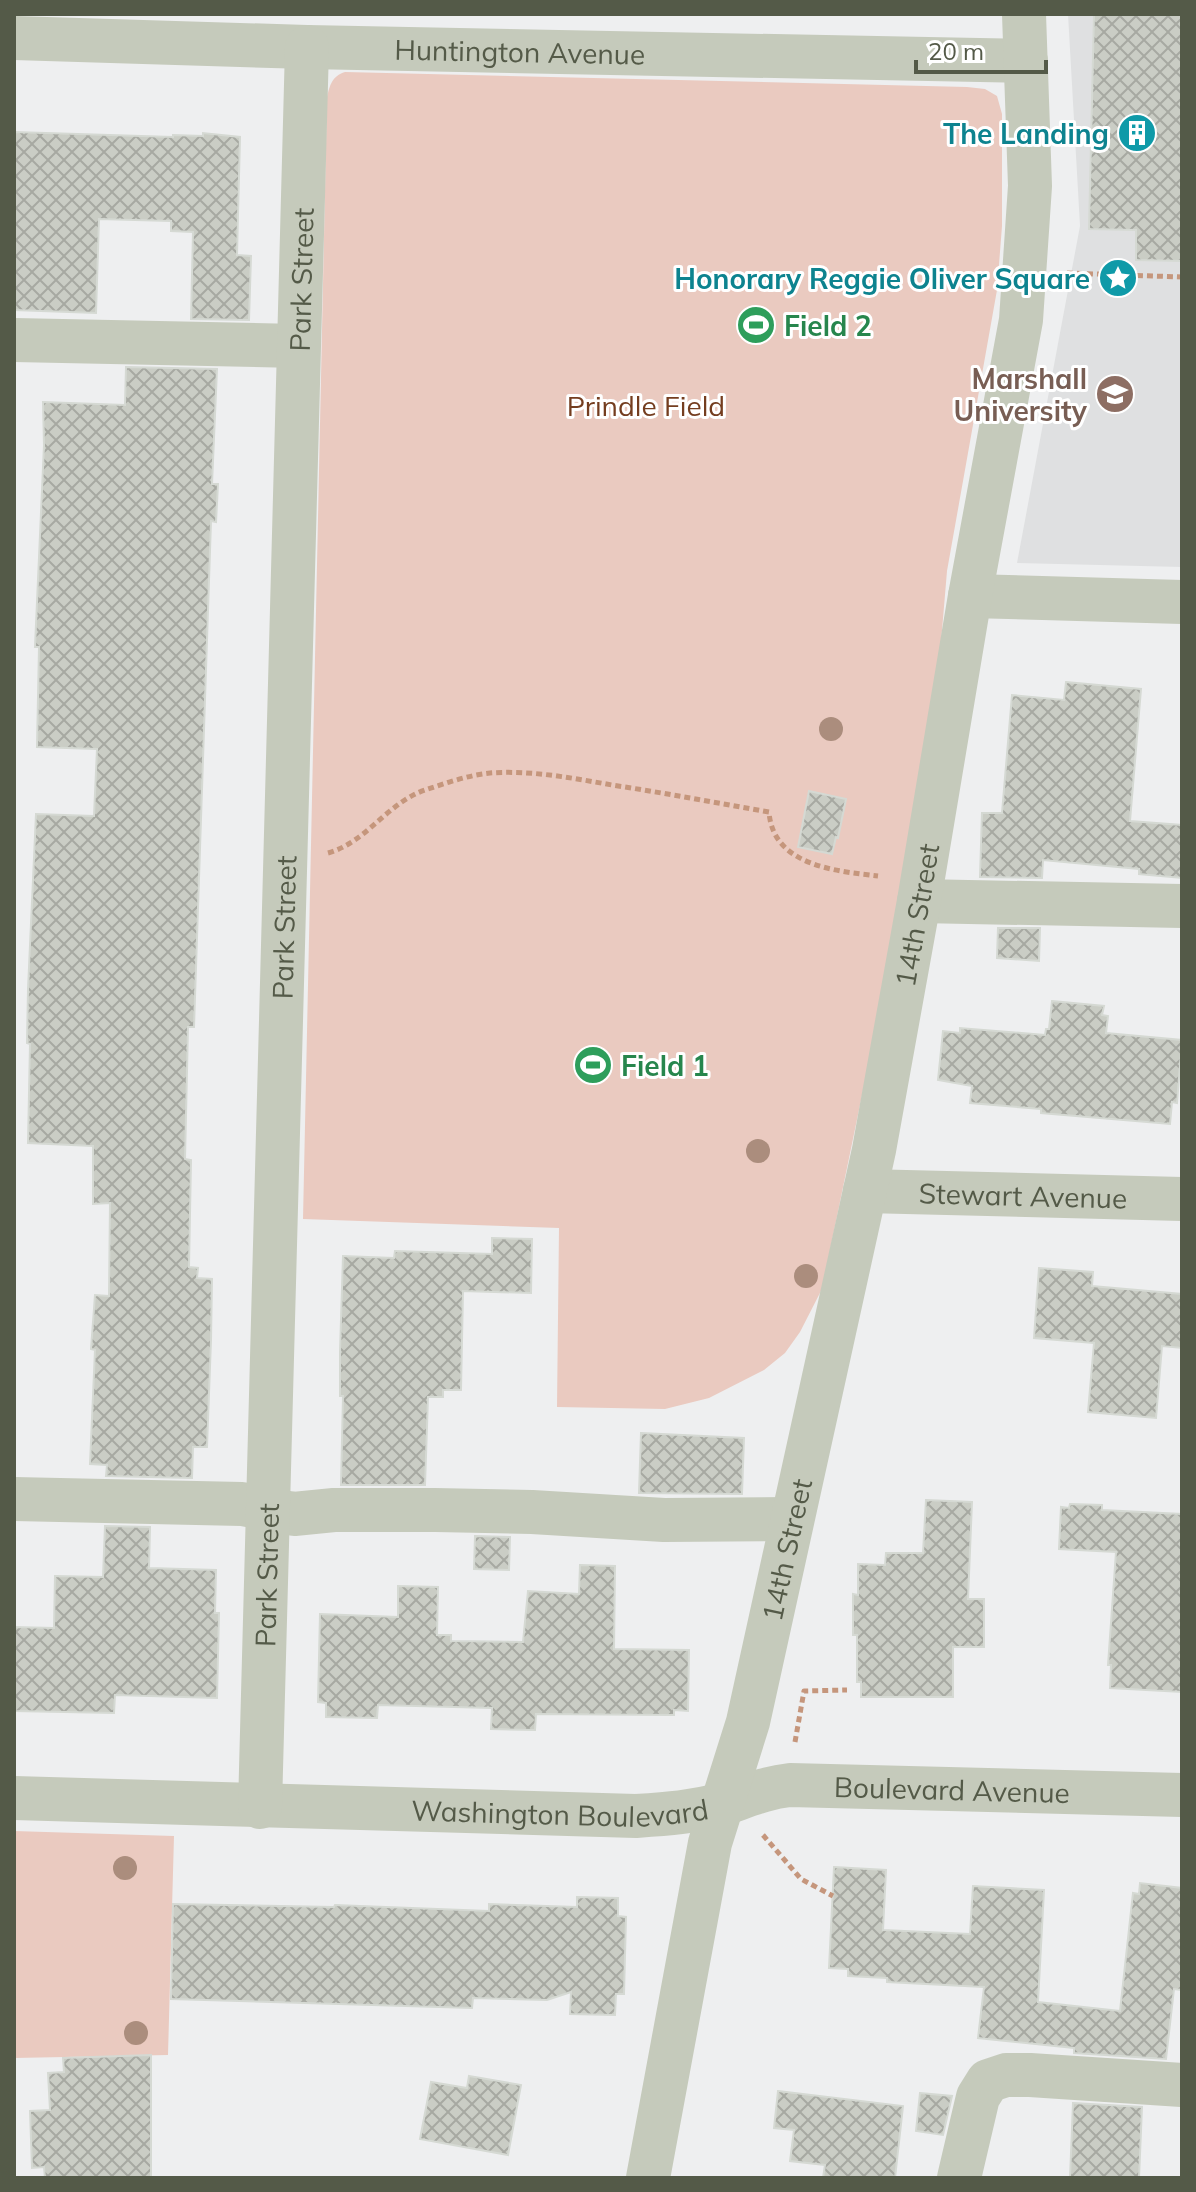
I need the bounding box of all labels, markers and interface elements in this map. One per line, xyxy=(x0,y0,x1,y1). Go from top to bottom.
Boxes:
scale bar xyxy=(916,24,1046,74)
street label: Huntington Avenue xyxy=(394,31,646,71)
text: 20 m xyxy=(928,36,984,66)
building icon: The Landing xyxy=(1116,112,1158,154)
place label: The Landing xyxy=(943,116,1109,151)
street label: Park Street xyxy=(281,207,320,352)
place icon: Honorary Reggie Oliver Square xyxy=(1097,257,1139,299)
place label: Honorary Reggie Oliver Square xyxy=(674,261,1090,296)
sports icon: Field 2 xyxy=(735,304,777,346)
place label: Field 2 xyxy=(784,308,872,343)
place label: Marshall University xyxy=(954,361,1088,428)
school or university icon: Marshall University xyxy=(1094,373,1136,415)
park label: Prindle Field xyxy=(567,388,725,423)
street label: 14th Street xyxy=(886,841,946,989)
street label: Park Street xyxy=(264,855,303,1000)
sports icon: Field 1 xyxy=(572,1044,614,1086)
place label: Field 1 xyxy=(621,1048,709,1083)
street label: Stewart Avenue xyxy=(918,1175,1128,1215)
street label: 14th Street xyxy=(753,1475,819,1624)
street label: Park Street xyxy=(247,1503,286,1647)
street label: Boulevard Avenue xyxy=(833,1769,1070,1810)
street label: Washington Boulevard xyxy=(411,1791,711,1834)

